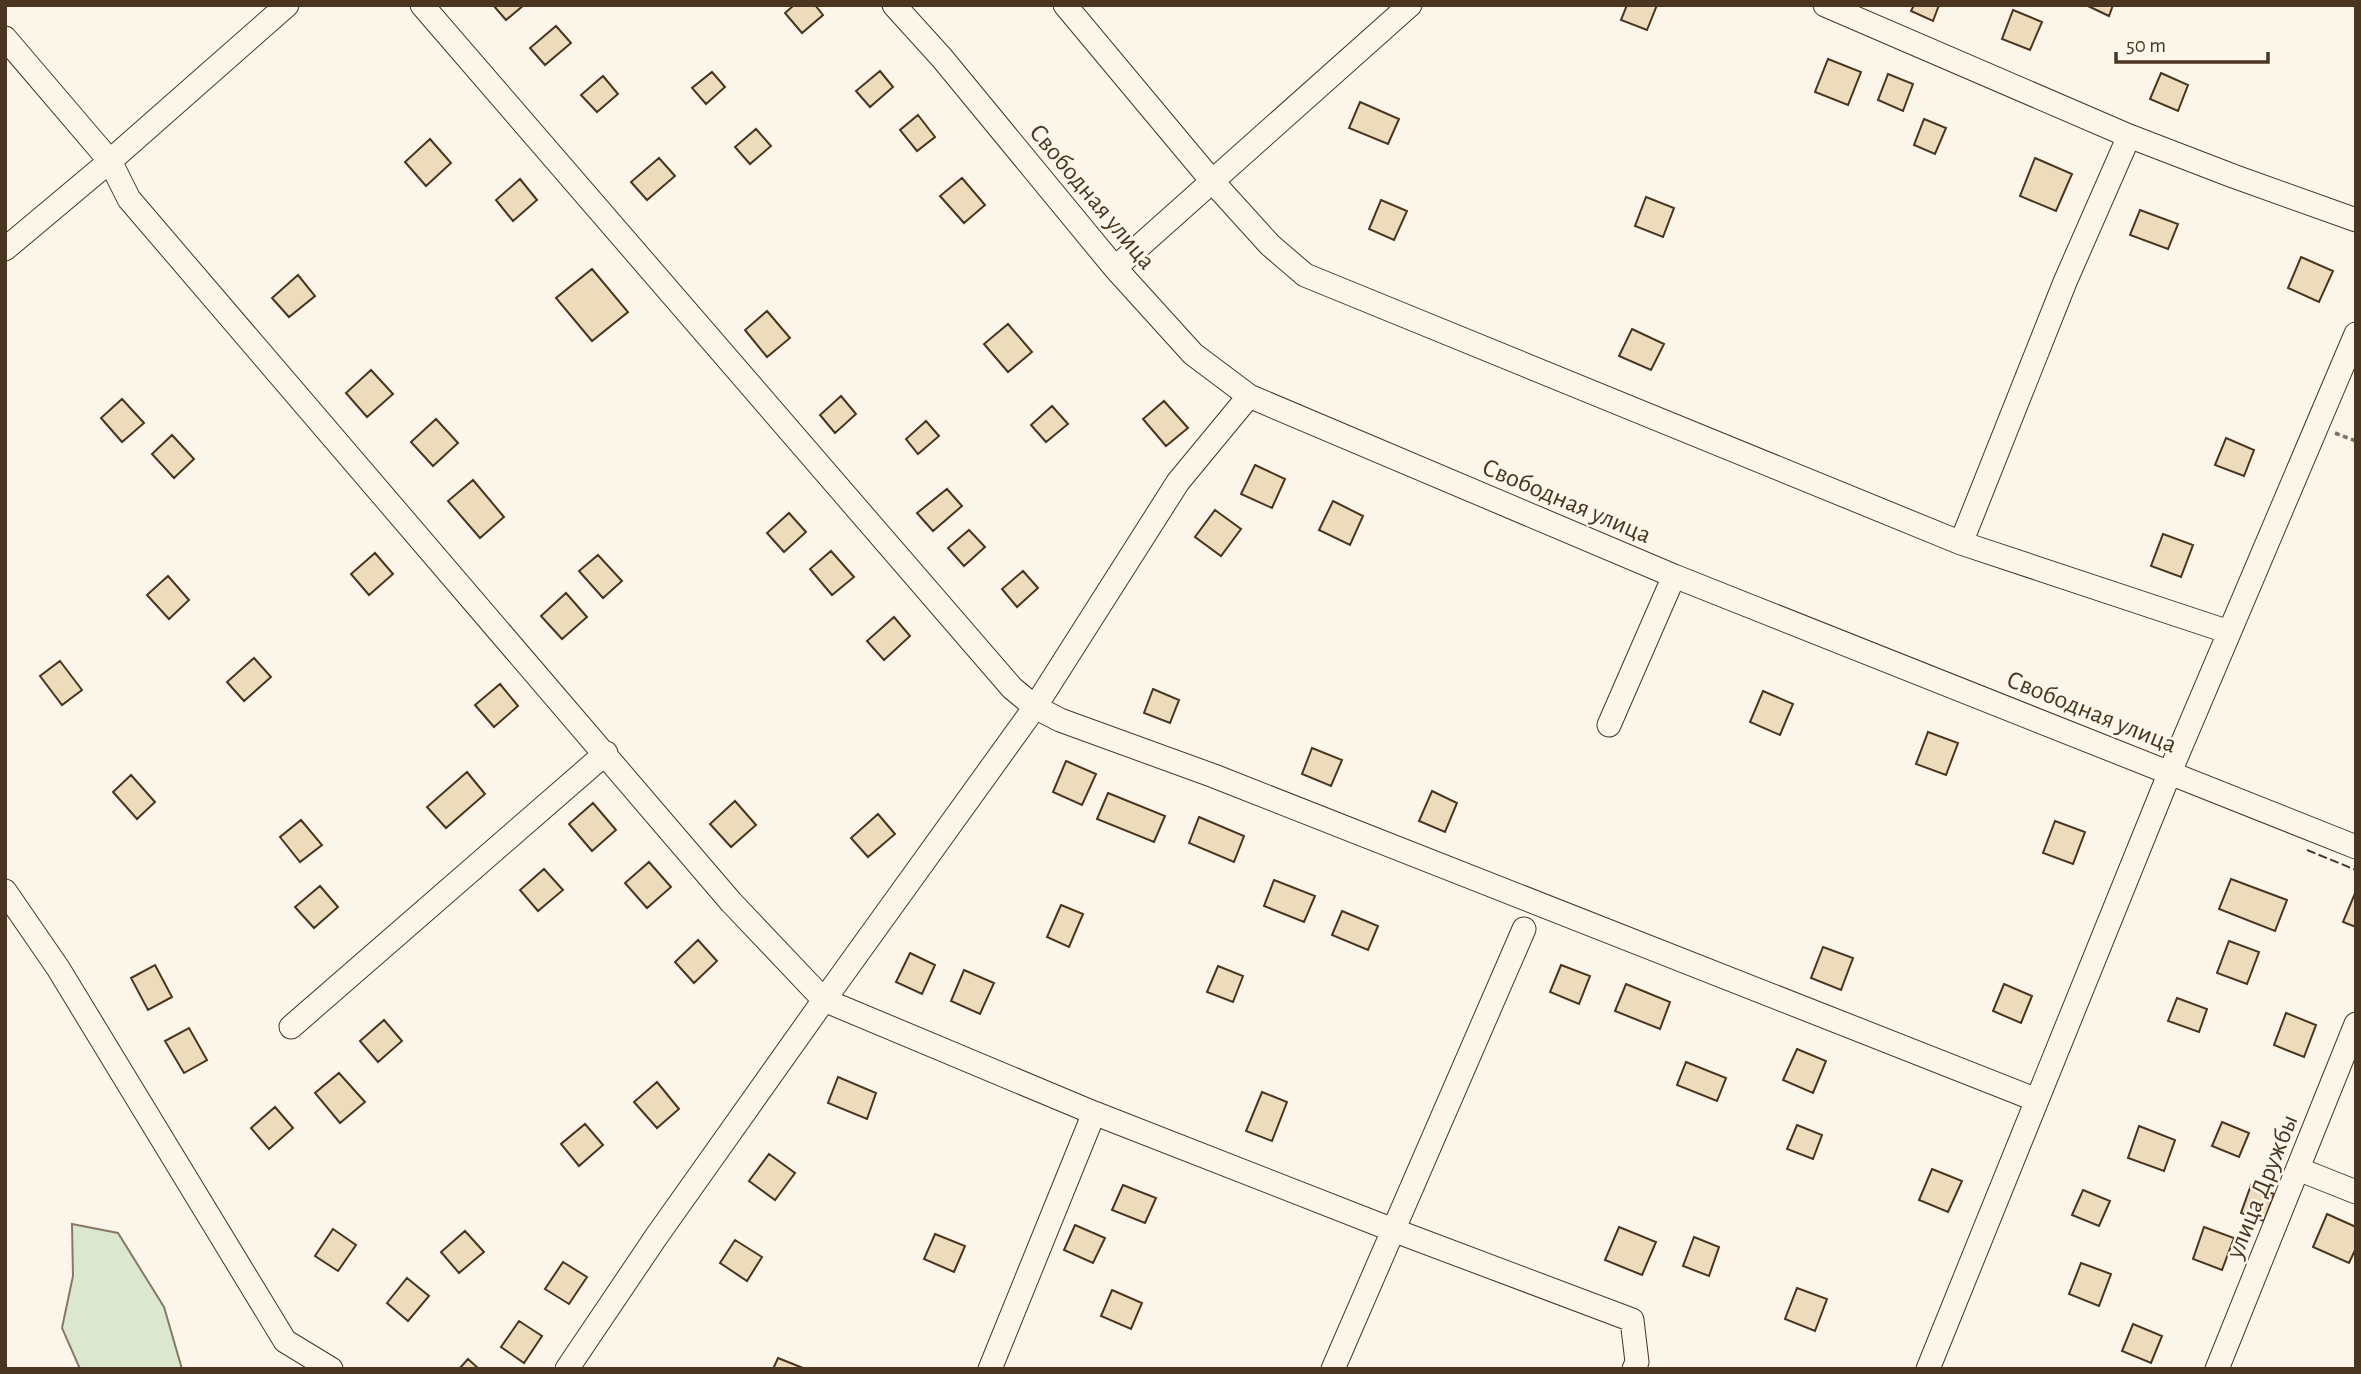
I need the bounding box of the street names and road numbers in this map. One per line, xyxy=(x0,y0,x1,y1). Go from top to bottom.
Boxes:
street label: Свободная улица xyxy=(1024,119,1160,274)
street label: Свободная улица xyxy=(1478,454,1655,548)
street label: Свободная улица xyxy=(2003,666,2180,758)
street label: улица Дружбы xyxy=(2221,1111,2303,1263)

